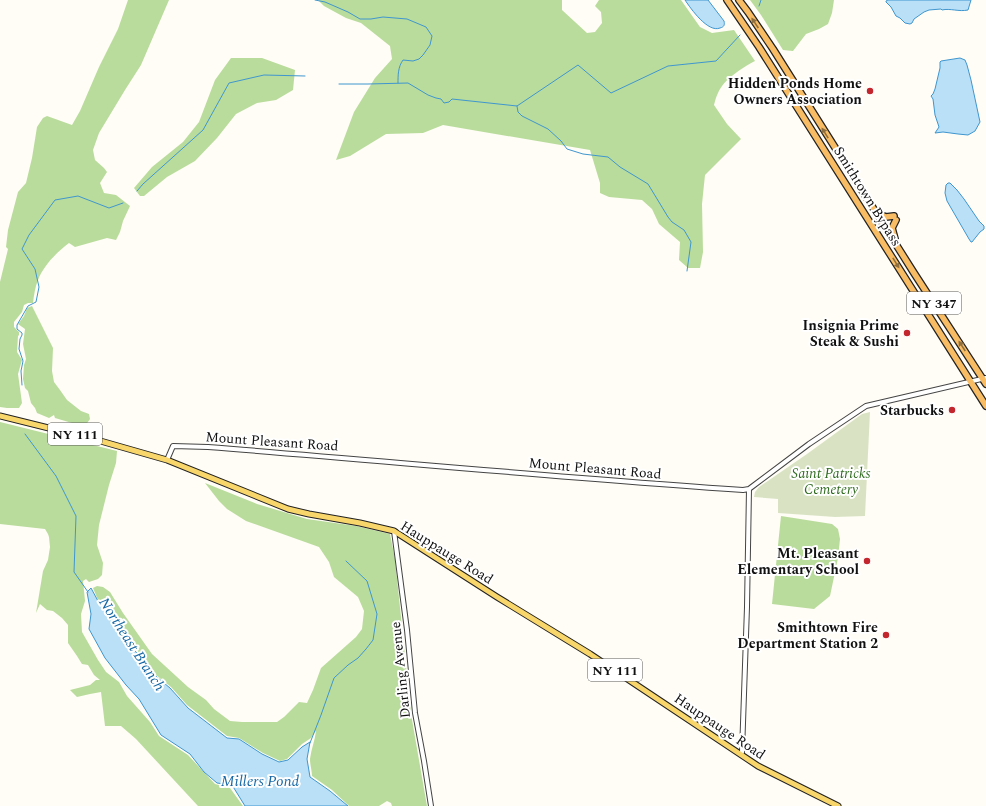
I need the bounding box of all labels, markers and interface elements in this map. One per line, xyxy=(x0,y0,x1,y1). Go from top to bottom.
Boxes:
one-way arrow xyxy=(751,18,759,28)
place label: Hidden Ponds Home Owners Association xyxy=(728,73,862,110)
marker: Hidden Ponds Home Owners Association xyxy=(865,86,875,96)
one-way arrow xyxy=(822,127,829,139)
street label: Smithtown Bypass xyxy=(828,142,907,250)
one-way arrow xyxy=(892,257,899,269)
road number: NY 347 xyxy=(907,292,961,314)
place label: Insignia Prime Steak & Sushi xyxy=(803,315,899,352)
marker: Insignia Prime Steak & Sushi xyxy=(902,328,912,338)
one-way arrow xyxy=(958,340,965,351)
place label: Starbucks xyxy=(880,400,944,421)
marker: Starbucks xyxy=(947,405,957,415)
road number: NY 111 xyxy=(48,423,102,445)
street label: Mount Pleasant Road xyxy=(205,426,339,457)
street label: Mount Pleasant Road xyxy=(528,452,662,485)
park label: Saint Patricks Cemetery xyxy=(791,463,871,500)
street label: Hauppauge Road xyxy=(396,515,497,590)
place label: Mt. Pleasant Elementary School xyxy=(737,543,860,580)
marker: Mt. Pleasant Elementary School xyxy=(862,556,872,566)
water label: Northeast Branch xyxy=(93,593,171,696)
place label: Smithtown Fire Department Station 2 xyxy=(737,617,878,654)
street label: Darling Avenue xyxy=(385,620,416,719)
marker: Smithtown Fire Department Station 2 xyxy=(881,630,891,640)
road number: NY 111 xyxy=(588,659,642,681)
street label: Hauppauge Road xyxy=(670,688,770,765)
water label: Millers Pond xyxy=(221,770,299,793)

